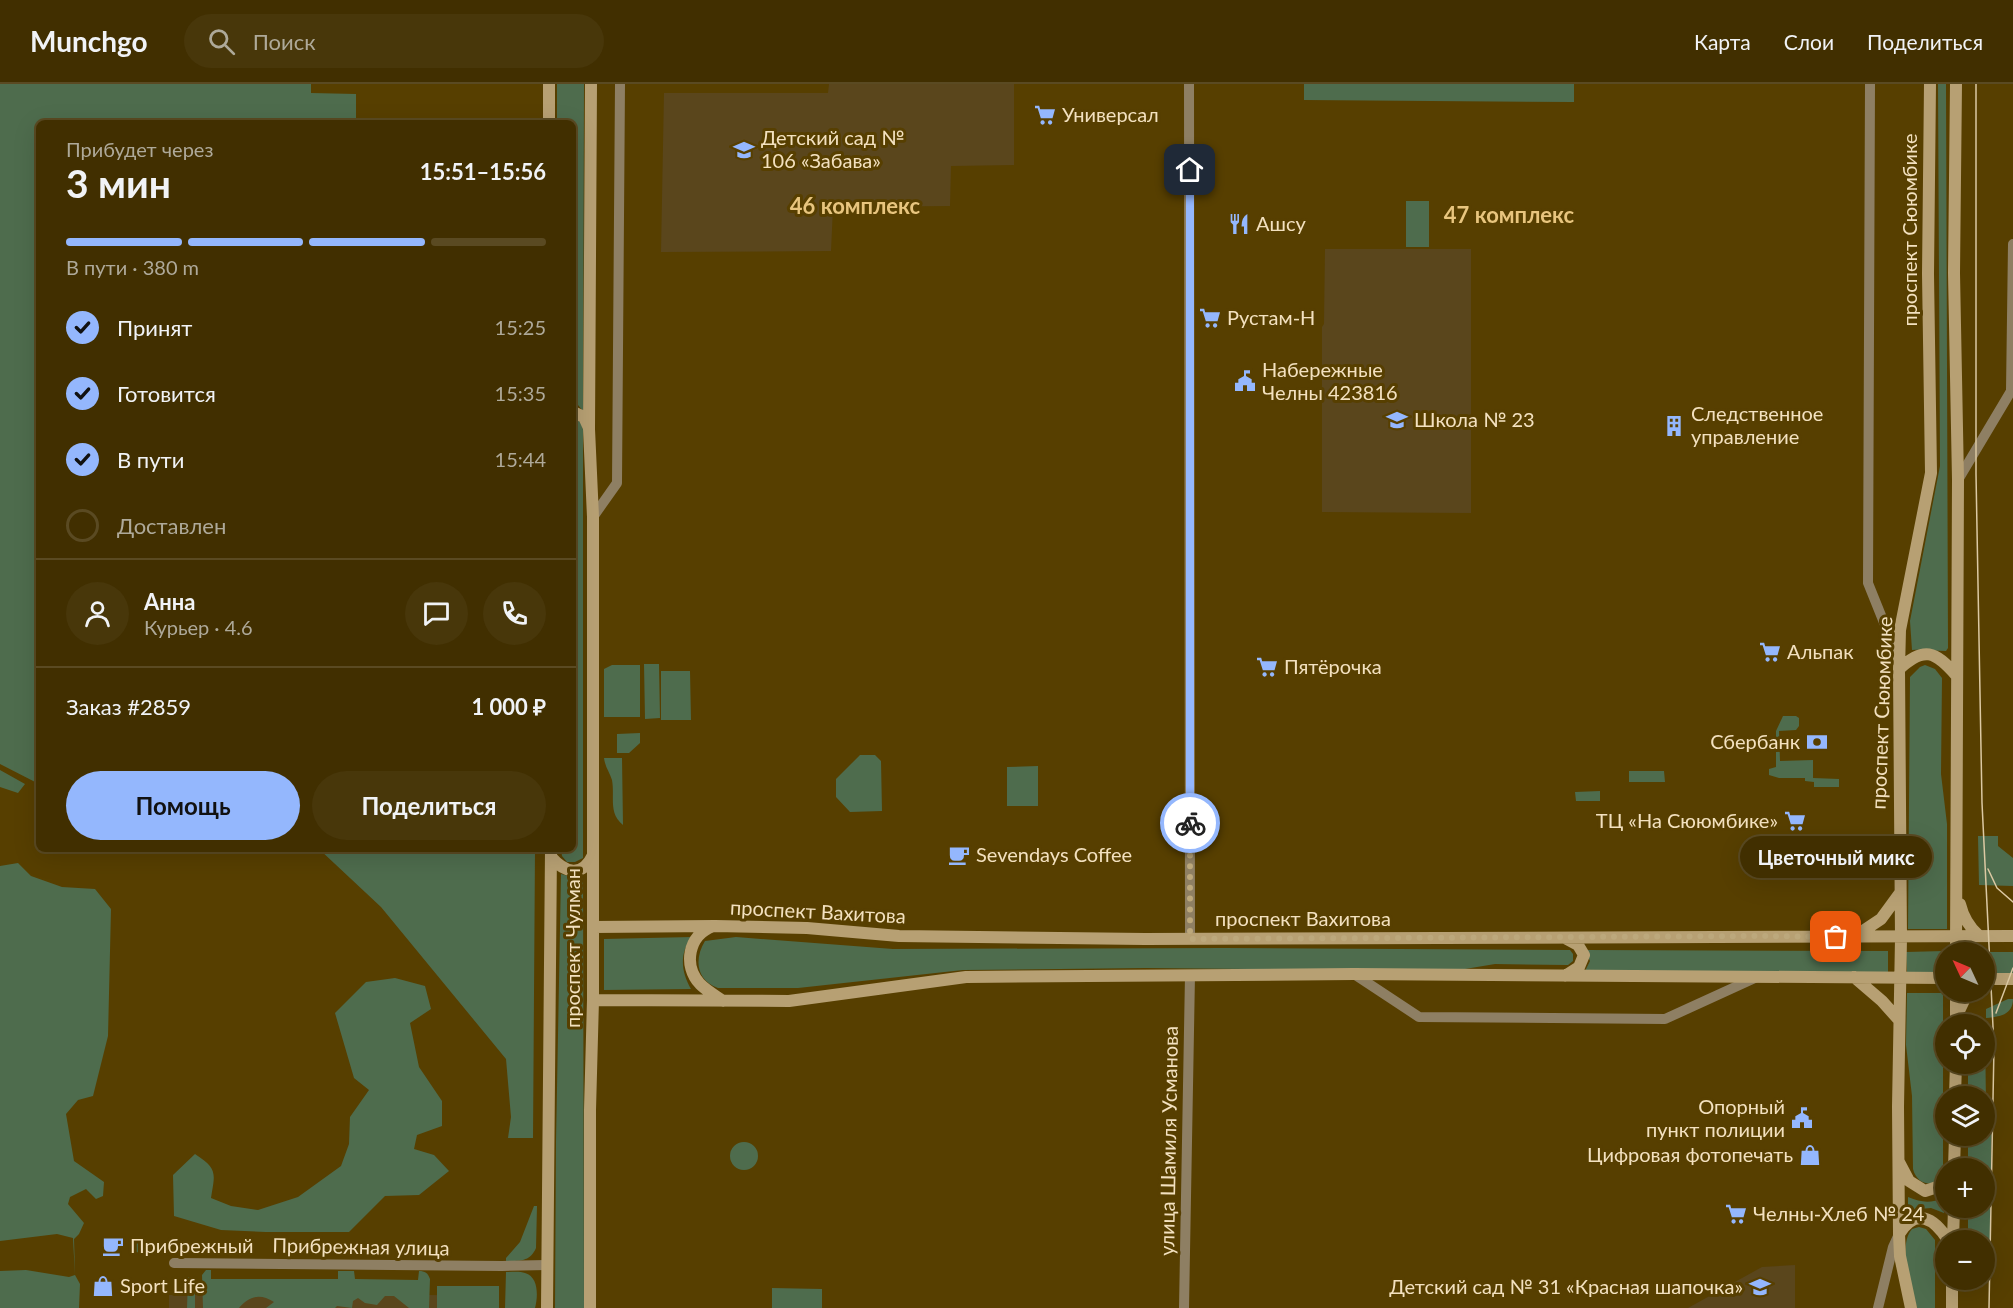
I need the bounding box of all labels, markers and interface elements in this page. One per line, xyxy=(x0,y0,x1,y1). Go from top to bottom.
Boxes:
search box xyxy=(184,14,604,68)
text: Munchgo xyxy=(30,24,148,58)
icon: search xyxy=(205,25,238,58)
text: Поиск xyxy=(253,28,316,55)
text: Карта xyxy=(1694,29,1751,54)
text: Слои xyxy=(1784,29,1834,54)
text: Поделиться xyxy=(1867,29,1983,54)
place label: Универсал xyxy=(1062,102,1159,126)
supermarket icon: Универсал xyxy=(1033,103,1057,127)
place label: Детский сад № 106 «Забава» xyxy=(761,125,904,172)
street label: проспект Сююмбике xyxy=(1897,133,1921,327)
text: Прибудет через xyxy=(66,137,213,161)
school or university icon: Детский сад № 106 «Забава» xyxy=(732,138,756,162)
pin xyxy=(1164,144,1215,195)
icon: home xyxy=(1173,153,1206,186)
text: 15:51–15:56 xyxy=(420,158,546,185)
text: 3 мин xyxy=(66,160,171,206)
district label: 46 комплекс xyxy=(790,192,921,219)
district label: 47 комплекс xyxy=(1444,201,1575,228)
place label: Ашсу xyxy=(1256,211,1306,235)
restaurant icon: Ашсу xyxy=(1227,212,1251,236)
text: В пути · 380 m xyxy=(66,255,199,279)
place label: Рустам-Н xyxy=(1227,305,1315,329)
supermarket icon: Рустам-Н xyxy=(1198,306,1222,330)
icon: check xyxy=(66,311,99,344)
text: Принят xyxy=(117,314,192,341)
text: 15:25 xyxy=(495,315,546,339)
place label: Набережные Челны 423816 xyxy=(1262,357,1398,404)
public building icon: Набережные Челны 423816 xyxy=(1233,369,1257,393)
icon: check xyxy=(66,377,99,410)
text: Готовится xyxy=(117,380,216,407)
text: 15:35 xyxy=(495,381,546,405)
place label: Следственное управление xyxy=(1691,401,1823,448)
place label: Школа № 23 xyxy=(1414,407,1535,431)
school or university icon: Школа № 23 xyxy=(1385,408,1409,432)
building icon: Следственное управление xyxy=(1662,414,1686,438)
icon: check xyxy=(66,443,99,476)
text: В пути xyxy=(117,446,184,473)
text: 15:44 xyxy=(495,447,546,471)
text: Доставлен xyxy=(117,512,226,539)
button: person xyxy=(66,582,129,645)
button: chat xyxy=(405,582,468,645)
button: phone xyxy=(483,582,546,645)
text: Анна xyxy=(144,588,195,615)
text: Курьер · 4.6 xyxy=(144,615,253,639)
street label: проспект Сююмбике xyxy=(1866,616,1896,810)
place label: Альпак xyxy=(1787,639,1854,663)
supermarket icon: Альпак xyxy=(1758,640,1782,664)
place label: Пятёрочка xyxy=(1284,654,1382,678)
supermarket icon: Пятёрочка xyxy=(1255,655,1279,679)
text: Заказ #2859 xyxy=(66,693,191,720)
text: 1 000 ₽ xyxy=(471,693,546,720)
place label: Сбербанк xyxy=(1710,729,1801,753)
bank icon: Сбербанк xyxy=(1805,730,1829,754)
button: Помощь xyxy=(66,771,300,840)
button: Поделиться xyxy=(312,771,546,840)
courier xyxy=(1160,793,1220,853)
icon: bike xyxy=(1174,807,1207,840)
place label: ТЦ «На Сююмбике» xyxy=(1596,808,1778,832)
supermarket icon: ТЦ «На Сююмбике» xyxy=(1783,809,1807,833)
callout: Цветочный микс xyxy=(1740,835,1932,877)
place label: Sevendays Coffee xyxy=(976,842,1132,866)
cafe icon: Sevendays Coffee xyxy=(947,843,971,867)
text: Цветочный микс xyxy=(1757,845,1915,869)
street label: проспект Чулман xyxy=(560,868,584,1028)
street label: проспект Вахитова xyxy=(730,894,906,928)
street label: проспект Вахитова xyxy=(1215,906,1391,930)
pin xyxy=(1810,911,1861,962)
icon: bag xyxy=(1819,920,1852,953)
north arrow xyxy=(1935,942,1995,1002)
map controls xyxy=(1935,942,1995,1290)
button: locate xyxy=(1935,1014,1995,1074)
street label: улица Шамиля Усманова xyxy=(1154,1026,1182,1256)
button: layers xyxy=(1935,1086,1995,1146)
place label: Опорный пункт полиции xyxy=(1646,1094,1785,1141)
public building icon: Опорный пункт полиции xyxy=(1790,1106,1814,1130)
place label: Цифровая фотопечать xyxy=(1587,1142,1793,1166)
shop icon: Цифровая фотопечать xyxy=(1798,1143,1822,1167)
button: + xyxy=(1935,1158,1995,1218)
place label: Челны-Хлеб № 24 xyxy=(1753,1201,1925,1225)
supermarket icon: Челны-Хлеб № 24 xyxy=(1724,1202,1748,1226)
button: − xyxy=(1935,1230,1995,1290)
street label: Прибрежная улица xyxy=(272,1232,450,1260)
place label: Прибрежный xyxy=(130,1233,254,1257)
cafe icon: Прибрежный xyxy=(101,1234,125,1258)
place label: Sport Life xyxy=(120,1273,205,1297)
shop icon: Sport Life xyxy=(91,1274,115,1298)
place label: Детский сад № 31 «Красная шапочка» xyxy=(1389,1274,1743,1298)
school or university icon: Детский сад № 31 «Красная шапочка» xyxy=(1748,1275,1772,1299)

